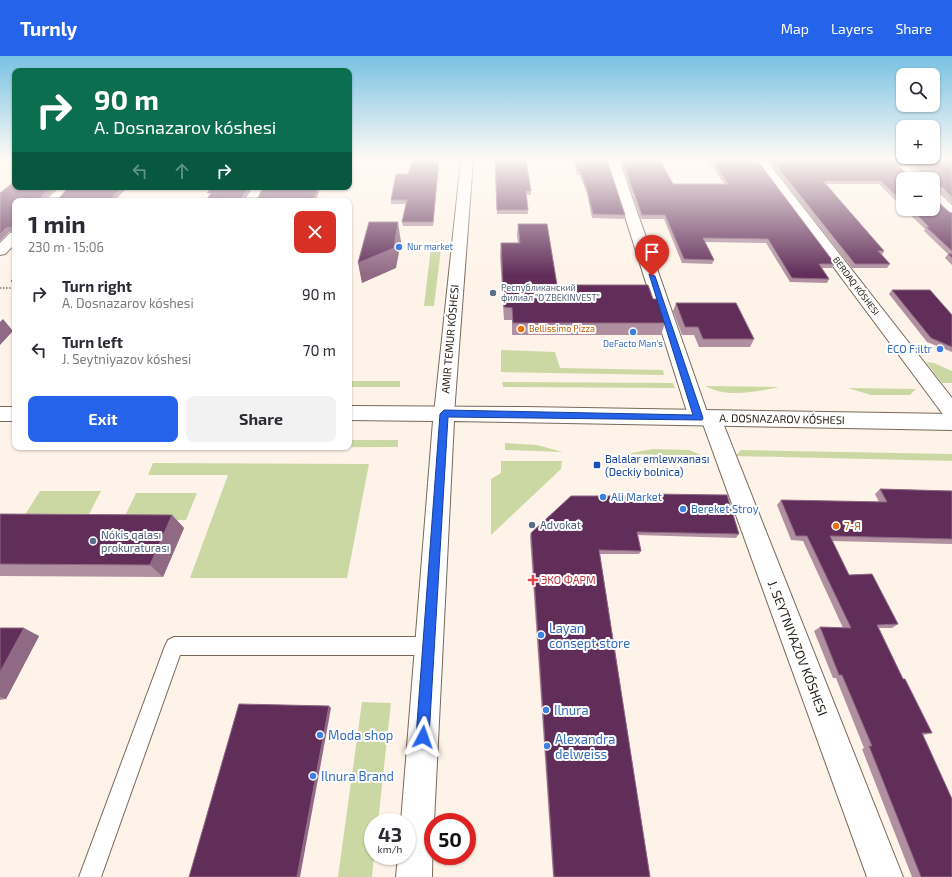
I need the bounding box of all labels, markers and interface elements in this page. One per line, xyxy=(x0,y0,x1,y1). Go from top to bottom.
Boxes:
text: Turnly xyxy=(20,17,77,40)
text: Map xyxy=(781,20,809,37)
text: Layers xyxy=(831,20,873,37)
text: Share xyxy=(895,20,932,37)
map controls xyxy=(896,68,940,216)
button: search xyxy=(896,68,940,112)
text: 90 m xyxy=(94,82,159,116)
icon: right xyxy=(28,84,80,136)
text: A. Dosnazarov kóshesi xyxy=(94,116,276,138)
button: + xyxy=(896,120,940,164)
icon: left xyxy=(129,160,151,182)
icon: ahead xyxy=(171,160,193,182)
icon: right xyxy=(213,160,235,182)
button: − xyxy=(896,172,940,216)
text: 1 min xyxy=(28,209,86,238)
button: close xyxy=(294,211,336,253)
pin xyxy=(635,235,669,276)
text: 230 m · 15:06 xyxy=(28,239,104,255)
place label: Nur market xyxy=(407,241,454,252)
icon: arrive xyxy=(641,241,663,263)
marker: Nur market xyxy=(394,242,404,252)
street label: BERDAQ KÓSHESI xyxy=(831,254,883,317)
text: Turn right xyxy=(62,277,132,295)
place label: Республиканский филиал "O'ZBEKINVEST" xyxy=(501,282,600,303)
icon: right xyxy=(28,283,50,305)
street label: AMIR TEMUR KÓSHESI xyxy=(438,284,461,394)
text: 90 m xyxy=(302,285,336,303)
marker: Республиканский филиал "O'ZBEKINVEST" xyxy=(488,288,498,298)
text: A. Dosnazarov kóshesi xyxy=(62,295,194,311)
place label: Bellissimo Pizza xyxy=(529,323,595,334)
marker: Bellissimo Pizza xyxy=(516,324,526,334)
marker: DeFacto Man's xyxy=(628,327,638,337)
text: Turn left xyxy=(62,333,123,351)
place label: DeFacto Man's xyxy=(603,338,663,349)
icon: left xyxy=(28,339,50,361)
text: 70 m xyxy=(303,341,336,359)
place label: ECO F:iltr xyxy=(887,342,933,355)
marker: ECO F:iltr xyxy=(935,344,945,354)
text: J. Seytniyazov kóshesi xyxy=(62,351,191,367)
button: Exit xyxy=(28,396,178,442)
button: Share xyxy=(186,396,336,442)
street label: A. DOSNAZAROV KÓSHESI xyxy=(719,411,845,426)
place label: Balalar emlewxanası (Deckiy bolnica) xyxy=(605,452,710,478)
marker: Balalar emlewxanası (Deckiy bolnica) xyxy=(592,460,602,470)
place label: Ali Market xyxy=(611,490,662,503)
marker: Ali Market xyxy=(598,492,608,502)
place label: Bereket Stroy xyxy=(691,502,759,515)
marker: Bereket Stroy xyxy=(678,504,688,514)
place label: Advokat xyxy=(540,518,581,531)
place label: 7-Я xyxy=(844,519,861,532)
marker: Advokat xyxy=(527,520,537,530)
marker: 7-Я xyxy=(831,521,841,531)
place label: Nókis qalası prokuraturası xyxy=(101,528,169,554)
marker: Nókis qalası prokuraturası xyxy=(88,536,98,546)
place label: ЭКО ФАРМ xyxy=(541,573,596,586)
marker: ЭКО ФАРМ xyxy=(528,575,538,585)
street label: J. SEYTNIYAZOV KÓSHESI xyxy=(765,578,832,718)
place label: Layan consept store xyxy=(549,620,630,651)
marker: Layan consept store xyxy=(536,630,546,640)
place label: Ilnura xyxy=(554,702,589,718)
marker: Ilnura xyxy=(541,705,551,715)
position arrow xyxy=(402,716,444,758)
place label: Moda shop xyxy=(328,727,393,743)
marker: Moda shop xyxy=(315,730,325,740)
place label: Alexandra delweiss xyxy=(555,731,615,762)
marker: Alexandra delweiss xyxy=(542,741,552,751)
place label: Ilnura Brand xyxy=(321,768,394,784)
marker: Ilnura Brand xyxy=(308,771,318,781)
speed limit sign: 50 xyxy=(424,813,476,865)
text: 43 xyxy=(378,822,402,846)
text: km/h xyxy=(378,843,402,855)

